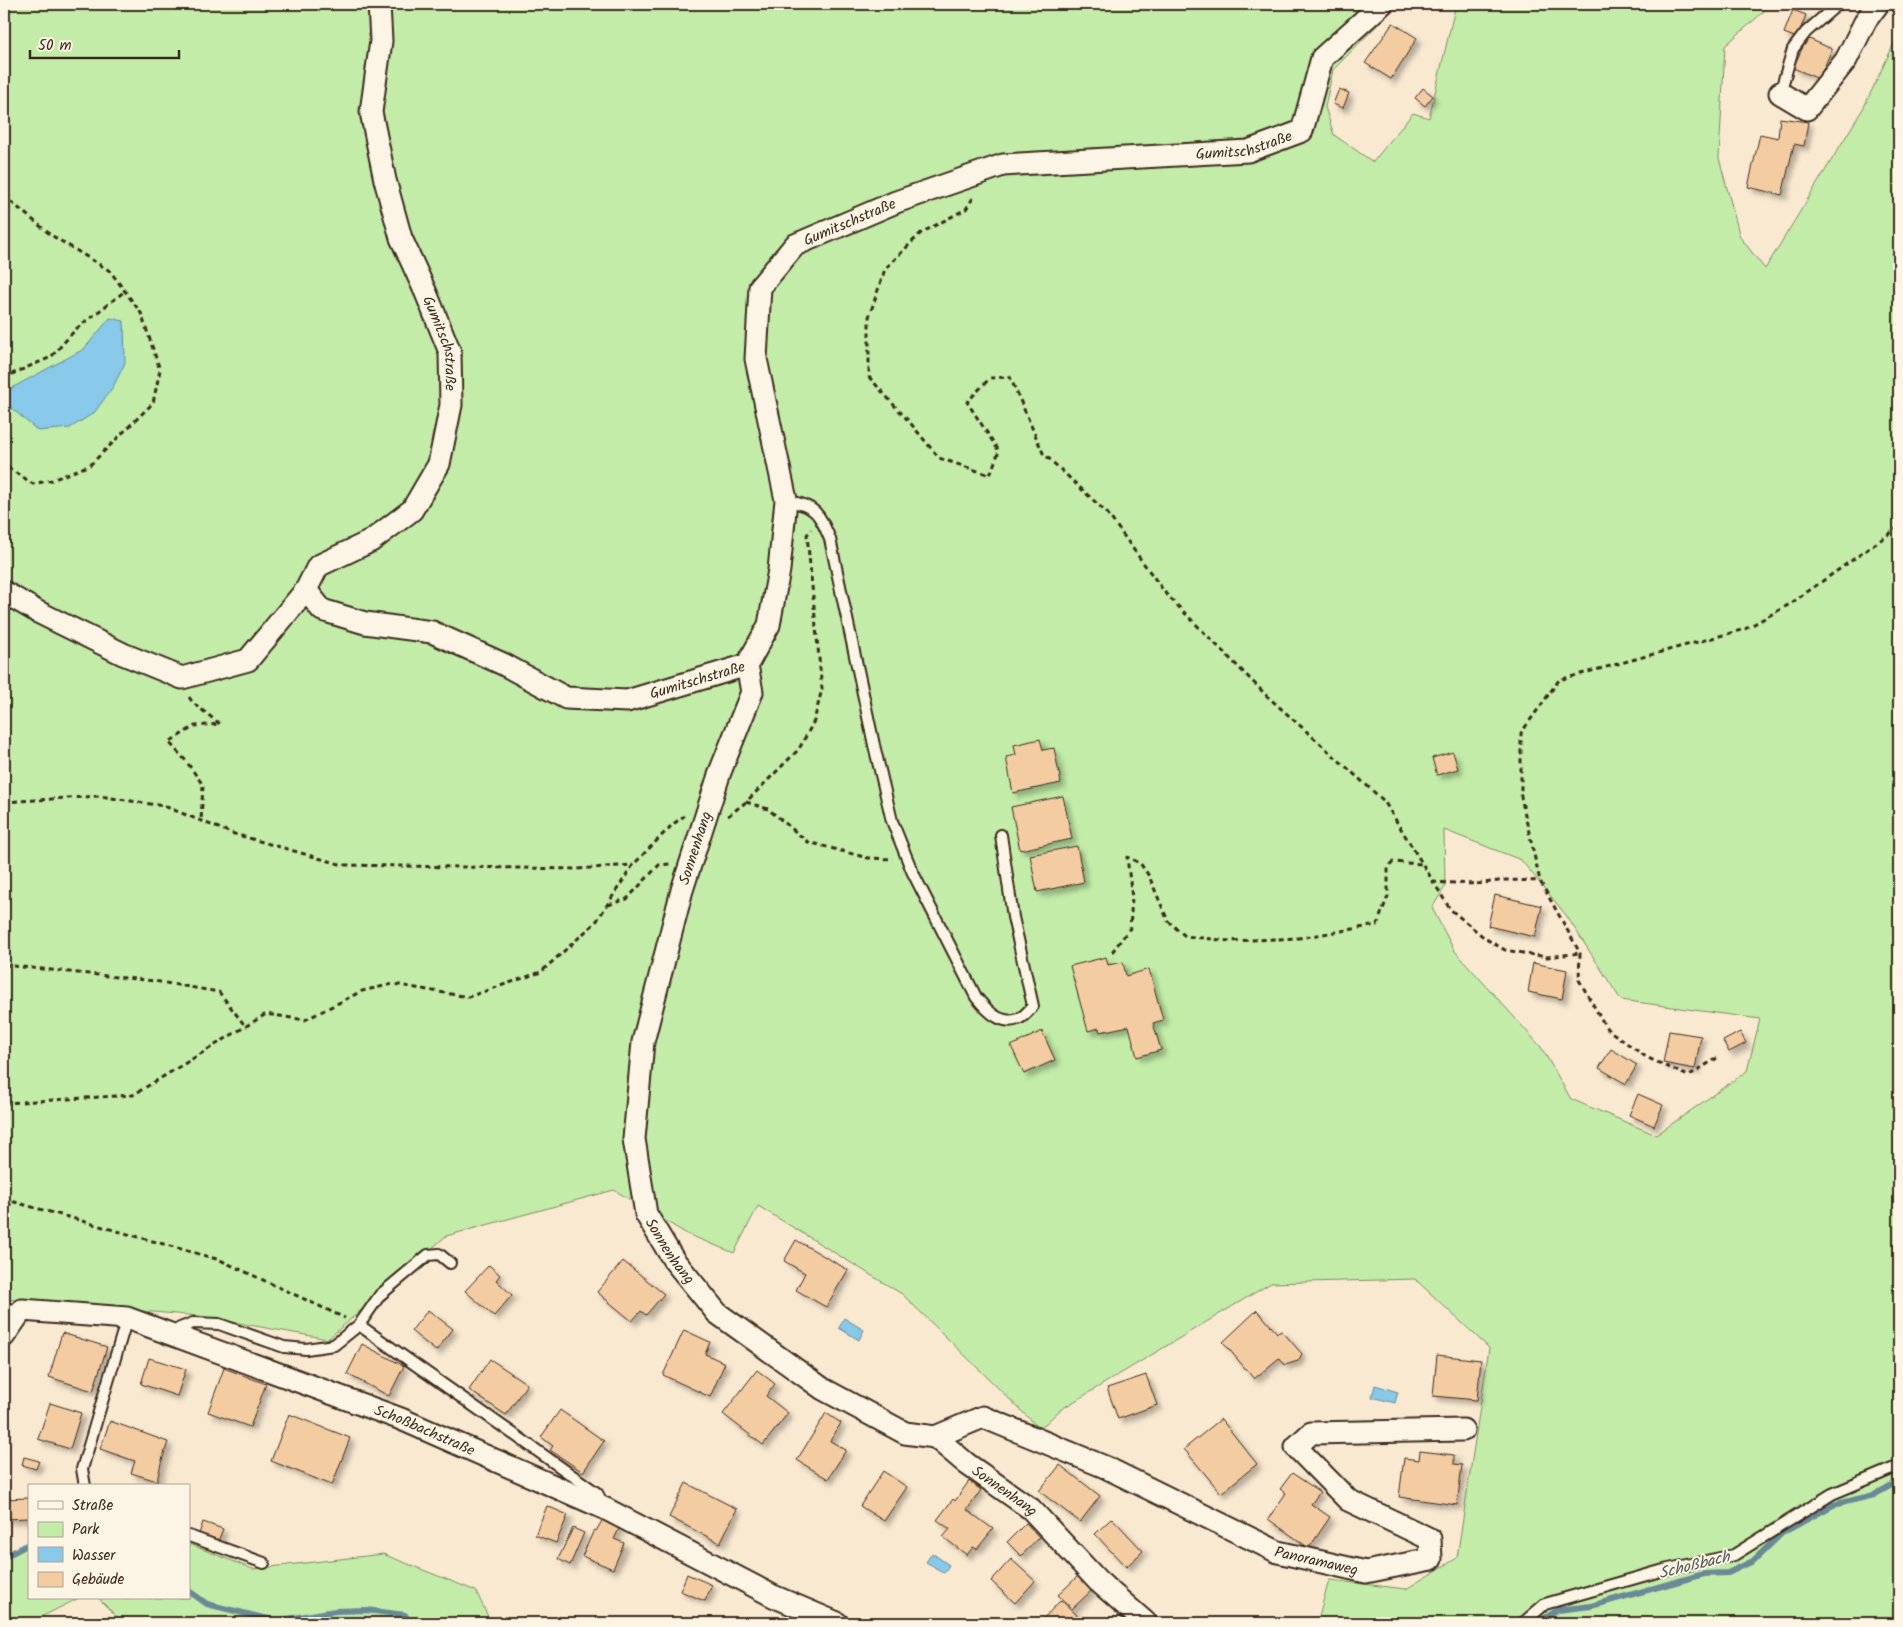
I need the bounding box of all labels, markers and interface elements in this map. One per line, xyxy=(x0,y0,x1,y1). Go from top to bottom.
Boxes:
scale bar xyxy=(30,28,179,60)
text: 50 m xyxy=(38,34,72,58)
street label: Gumitschstraße xyxy=(1195,125,1296,167)
street label: Gumitschstraße xyxy=(800,192,900,253)
street label: Gumitschstraße xyxy=(415,292,462,391)
street label: Gumitschstraße xyxy=(647,655,749,707)
street label: Sonnenhang xyxy=(673,809,719,888)
street label: Sonnenhang xyxy=(638,1214,700,1290)
street label: Schoßbachstraße xyxy=(370,1399,479,1463)
street label: Sonnenhang xyxy=(966,1460,1043,1522)
legend xyxy=(28,1484,190,1600)
text: Straße xyxy=(72,1494,114,1518)
text: Park xyxy=(72,1518,100,1542)
street label: Panoramaweg xyxy=(1272,1541,1360,1583)
text: Wasser xyxy=(72,1544,116,1568)
water label: Schoßbach xyxy=(1656,1544,1734,1586)
text: Gebäude xyxy=(72,1568,125,1592)

